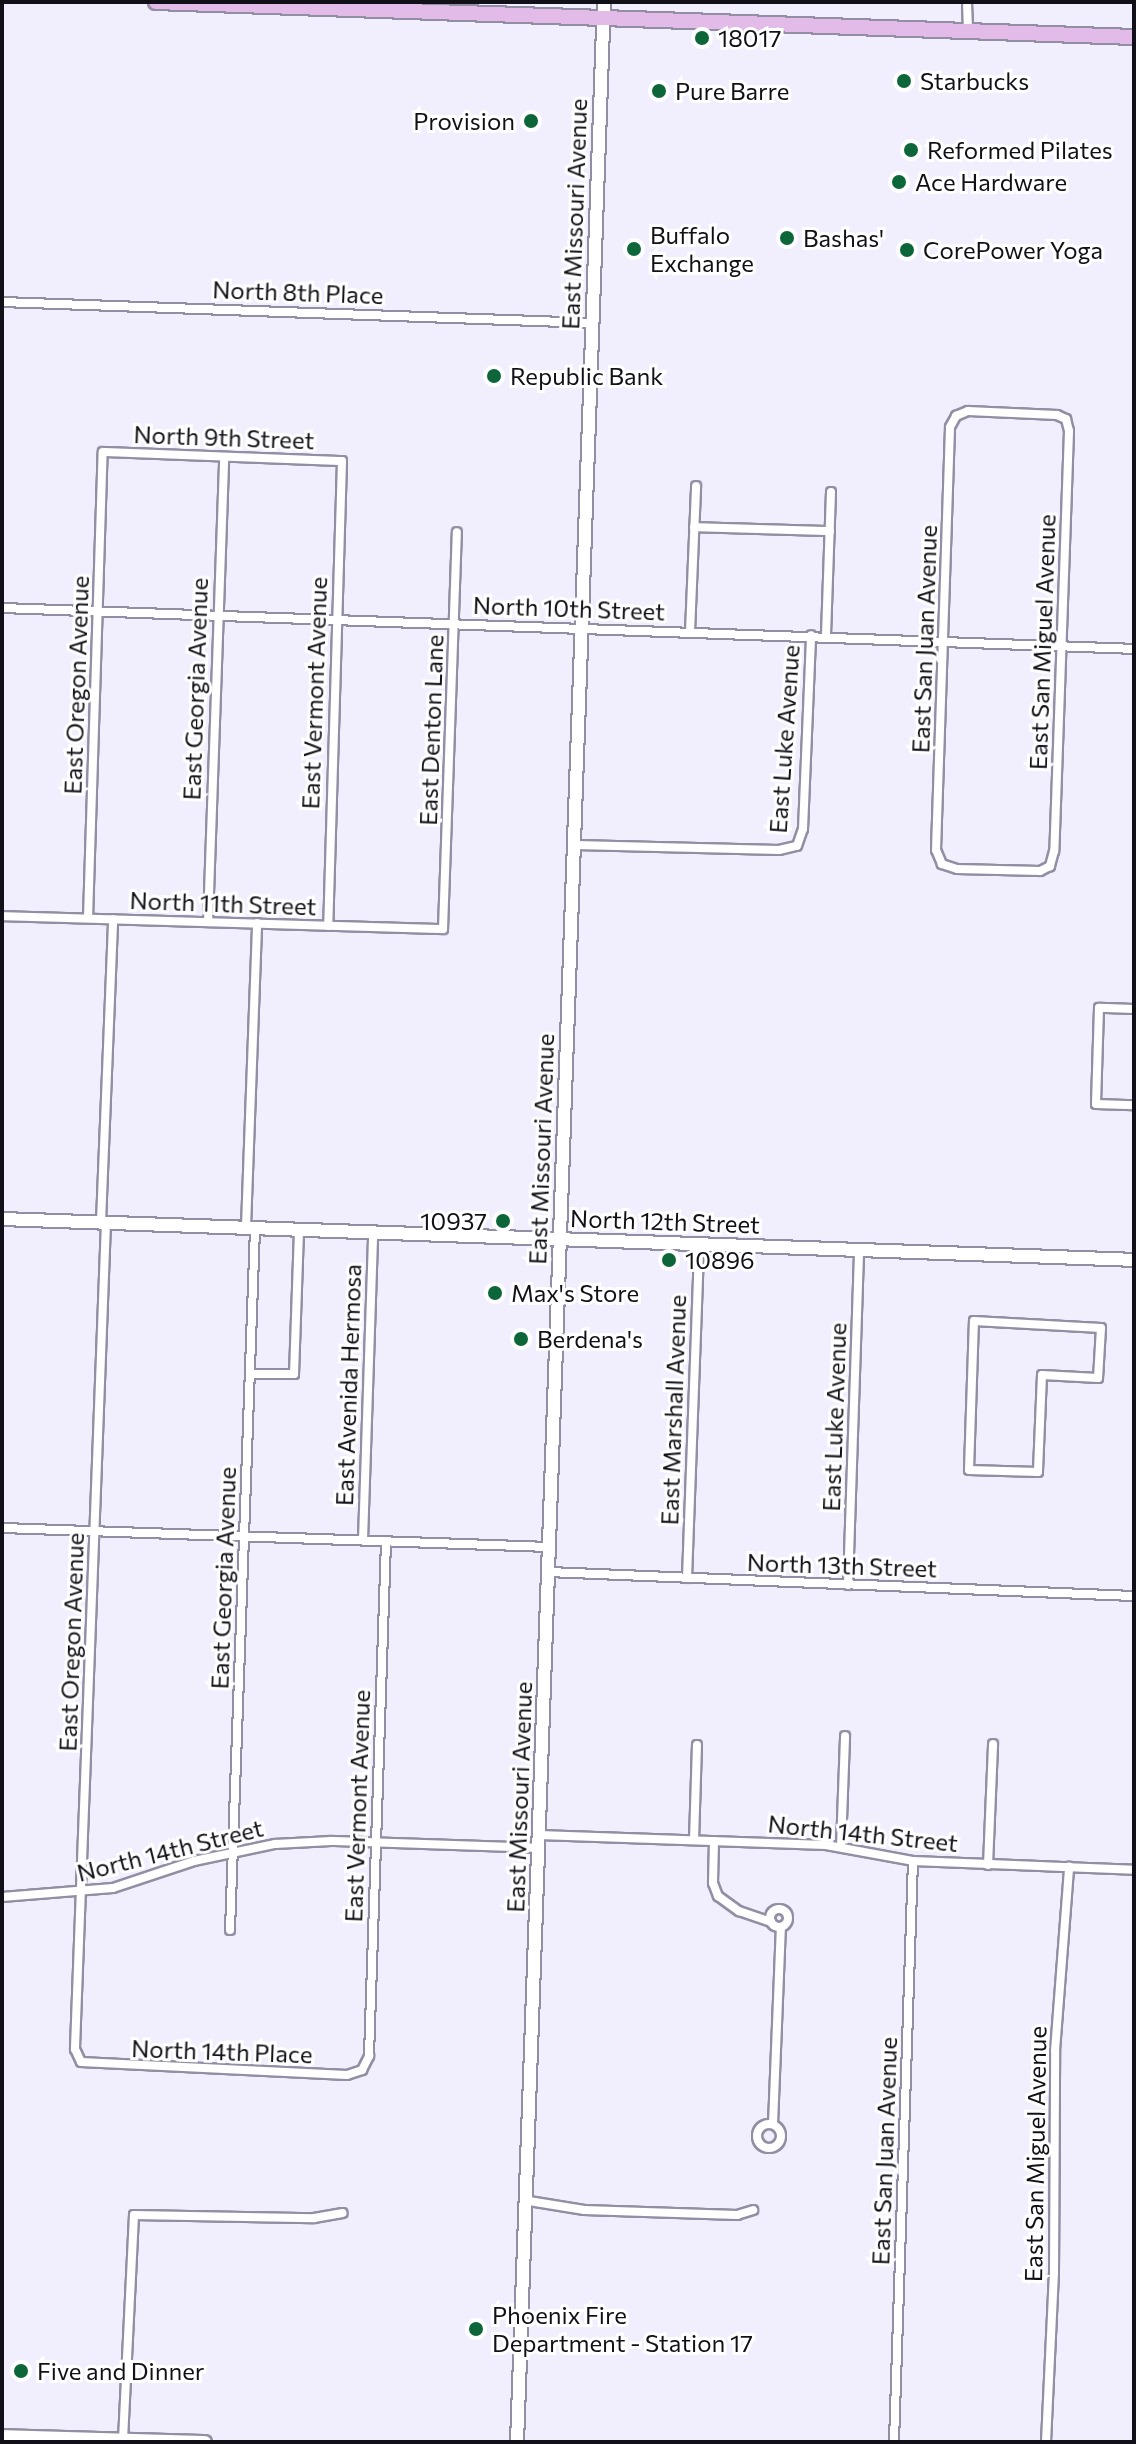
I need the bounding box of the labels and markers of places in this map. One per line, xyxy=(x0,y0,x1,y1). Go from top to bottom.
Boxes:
place label: 18017 xyxy=(718,24,781,52)
marker: 18017 xyxy=(693,29,711,47)
place label: Starbucks xyxy=(920,67,1029,95)
marker: Starbucks xyxy=(895,72,913,90)
place label: Pure Barre xyxy=(675,77,789,105)
marker: Pure Barre xyxy=(650,82,668,100)
place label: Provision xyxy=(413,107,515,135)
marker: Provision xyxy=(522,112,540,130)
place label: Reformed Pilates xyxy=(927,136,1113,164)
marker: Reformed Pilates xyxy=(902,141,920,159)
place label: Ace Hardware xyxy=(915,168,1067,196)
marker: Ace Hardware xyxy=(890,173,908,191)
place label: Buffalo Exchange xyxy=(650,221,754,277)
place label: Bashas' xyxy=(803,224,884,252)
marker: Bashas' xyxy=(778,229,796,247)
place label: CorePower Yoga xyxy=(923,236,1103,264)
marker: Buffalo Exchange xyxy=(625,240,643,258)
marker: CorePower Yoga xyxy=(898,241,916,259)
place label: Republic Bank xyxy=(510,362,663,390)
marker: Republic Bank xyxy=(485,367,503,385)
place label: 10937 xyxy=(420,1207,487,1235)
marker: 10937 xyxy=(494,1212,512,1230)
place label: 10896 xyxy=(685,1246,755,1274)
marker: 10896 xyxy=(660,1251,678,1269)
place label: Max's Store xyxy=(511,1279,639,1307)
marker: Max's Store xyxy=(486,1284,504,1302)
place label: Berdena's xyxy=(537,1325,643,1353)
marker: Berdena's xyxy=(512,1330,530,1348)
place label: Phoenix Fire Department - Station 17 xyxy=(492,2301,753,2357)
marker: Phoenix Fire Department - Station 17 xyxy=(467,2320,485,2338)
place label: Five and Dinner xyxy=(37,2357,204,2385)
marker: Five and Dinner xyxy=(12,2362,30,2380)

